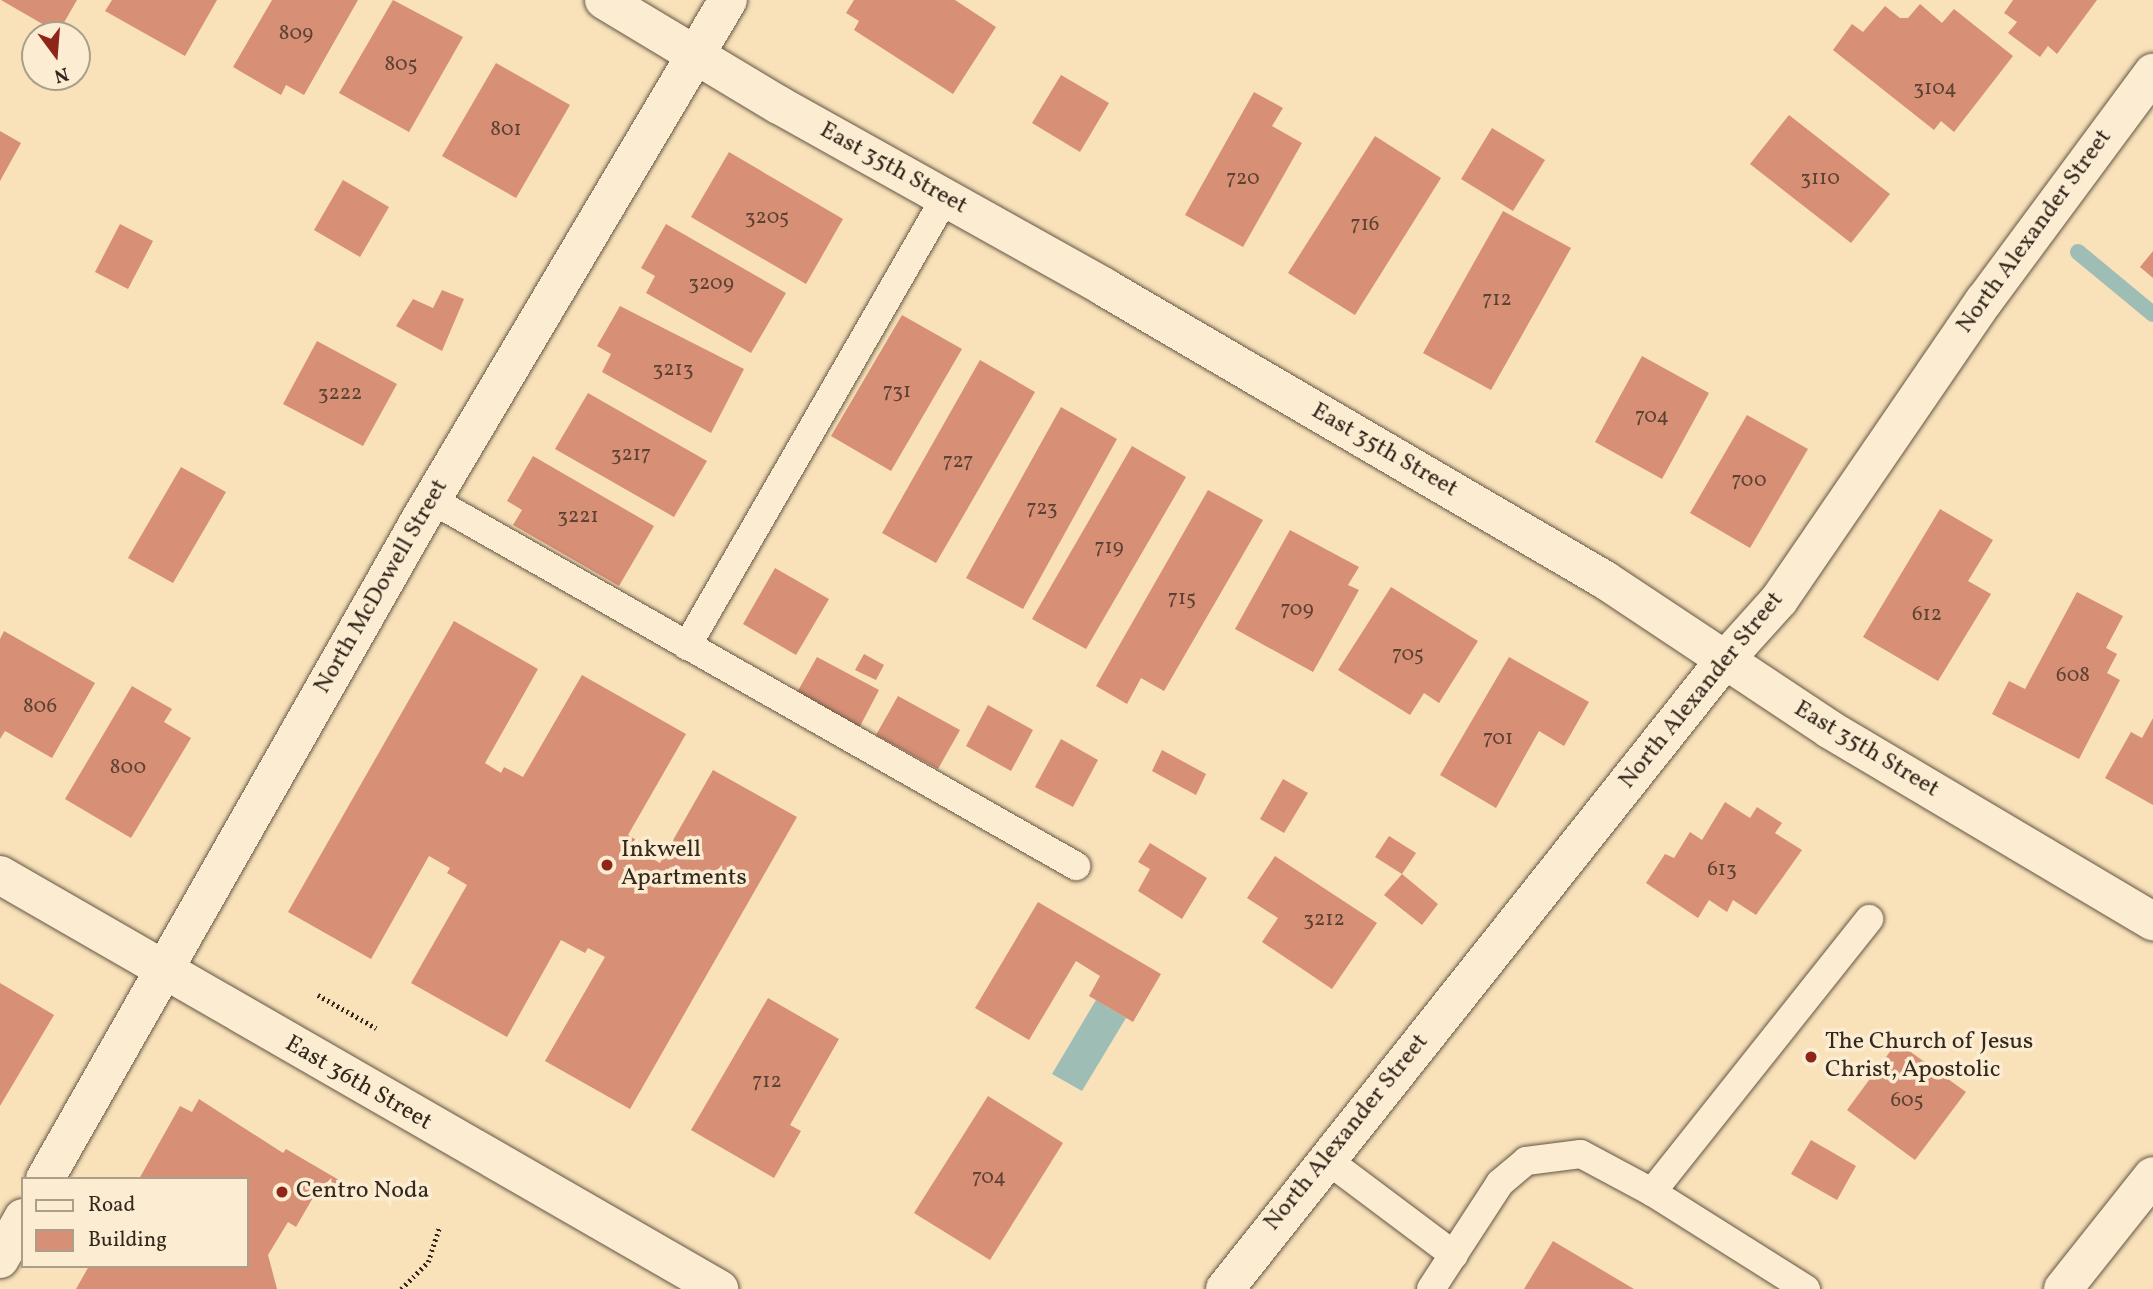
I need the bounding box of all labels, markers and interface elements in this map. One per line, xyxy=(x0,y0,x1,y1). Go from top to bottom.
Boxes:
north arrow xyxy=(21,21,91,91)
house number: 809 xyxy=(279,21,313,47)
house number: 805 xyxy=(384,52,418,78)
text: N xyxy=(51,60,71,89)
house number: 3104 xyxy=(1913,76,1957,102)
house number: 801 xyxy=(490,117,522,143)
street label: East 35th Street xyxy=(814,117,972,221)
street label: North Alexander Street xyxy=(1951,124,2119,340)
house number: 720 xyxy=(1226,166,1260,192)
house number: 3110 xyxy=(1800,166,1840,192)
house number: 3205 xyxy=(745,205,789,231)
house number: 716 xyxy=(1351,212,1379,238)
house number: 3209 xyxy=(688,271,734,297)
house number: 712 xyxy=(1482,287,1512,313)
house number: 3213 xyxy=(653,357,693,383)
house number: 731 xyxy=(883,379,911,405)
house number: 3222 xyxy=(318,381,362,407)
street label: East 35th Street xyxy=(1306,397,1462,505)
house number: 704 xyxy=(1635,404,1669,430)
house number: 3217 xyxy=(611,442,651,468)
house number: 727 xyxy=(943,449,973,475)
house number: 700 xyxy=(1731,468,1767,494)
street label: North McDowell Street xyxy=(309,475,455,699)
house number: 723 xyxy=(1026,496,1058,522)
house number: 3221 xyxy=(557,504,599,530)
house number: 719 xyxy=(1094,535,1124,561)
house number: 715 xyxy=(1168,586,1196,612)
street label: North Alexander Street xyxy=(1614,587,1790,795)
house number: 709 xyxy=(1280,597,1314,623)
house number: 612 xyxy=(1912,602,1942,628)
house number: 705 xyxy=(1392,642,1424,668)
house number: 608 xyxy=(2056,663,2090,689)
house number: 806 xyxy=(23,694,57,720)
street label: East 35th Street xyxy=(1788,695,1944,805)
house number: 701 xyxy=(1483,726,1513,752)
house number: 800 xyxy=(110,755,146,781)
place label: Inkwell Apartments xyxy=(621,837,747,893)
marker: Inkwell Apartments xyxy=(599,857,615,873)
house number: 613 xyxy=(1707,857,1737,883)
house number: 3212 xyxy=(1303,907,1345,933)
street label: North Alexander Street xyxy=(1259,1029,1435,1237)
place label: The Church of Jesus Christ, Apostolic xyxy=(1825,1029,2031,1085)
street label: East 36th Street xyxy=(279,1030,437,1138)
marker: The Church of Jesus Christ, Apostolic xyxy=(1803,1049,1819,1065)
house number: 712 xyxy=(752,1069,782,1095)
house number: 605 xyxy=(1890,1088,1924,1114)
house number: 704 xyxy=(972,1165,1006,1191)
legend xyxy=(21,1177,248,1268)
place label: Centro Noda xyxy=(296,1178,429,1206)
marker: Centro Noda xyxy=(274,1184,290,1200)
text: Road xyxy=(88,1191,135,1220)
text: Building xyxy=(88,1226,167,1255)

